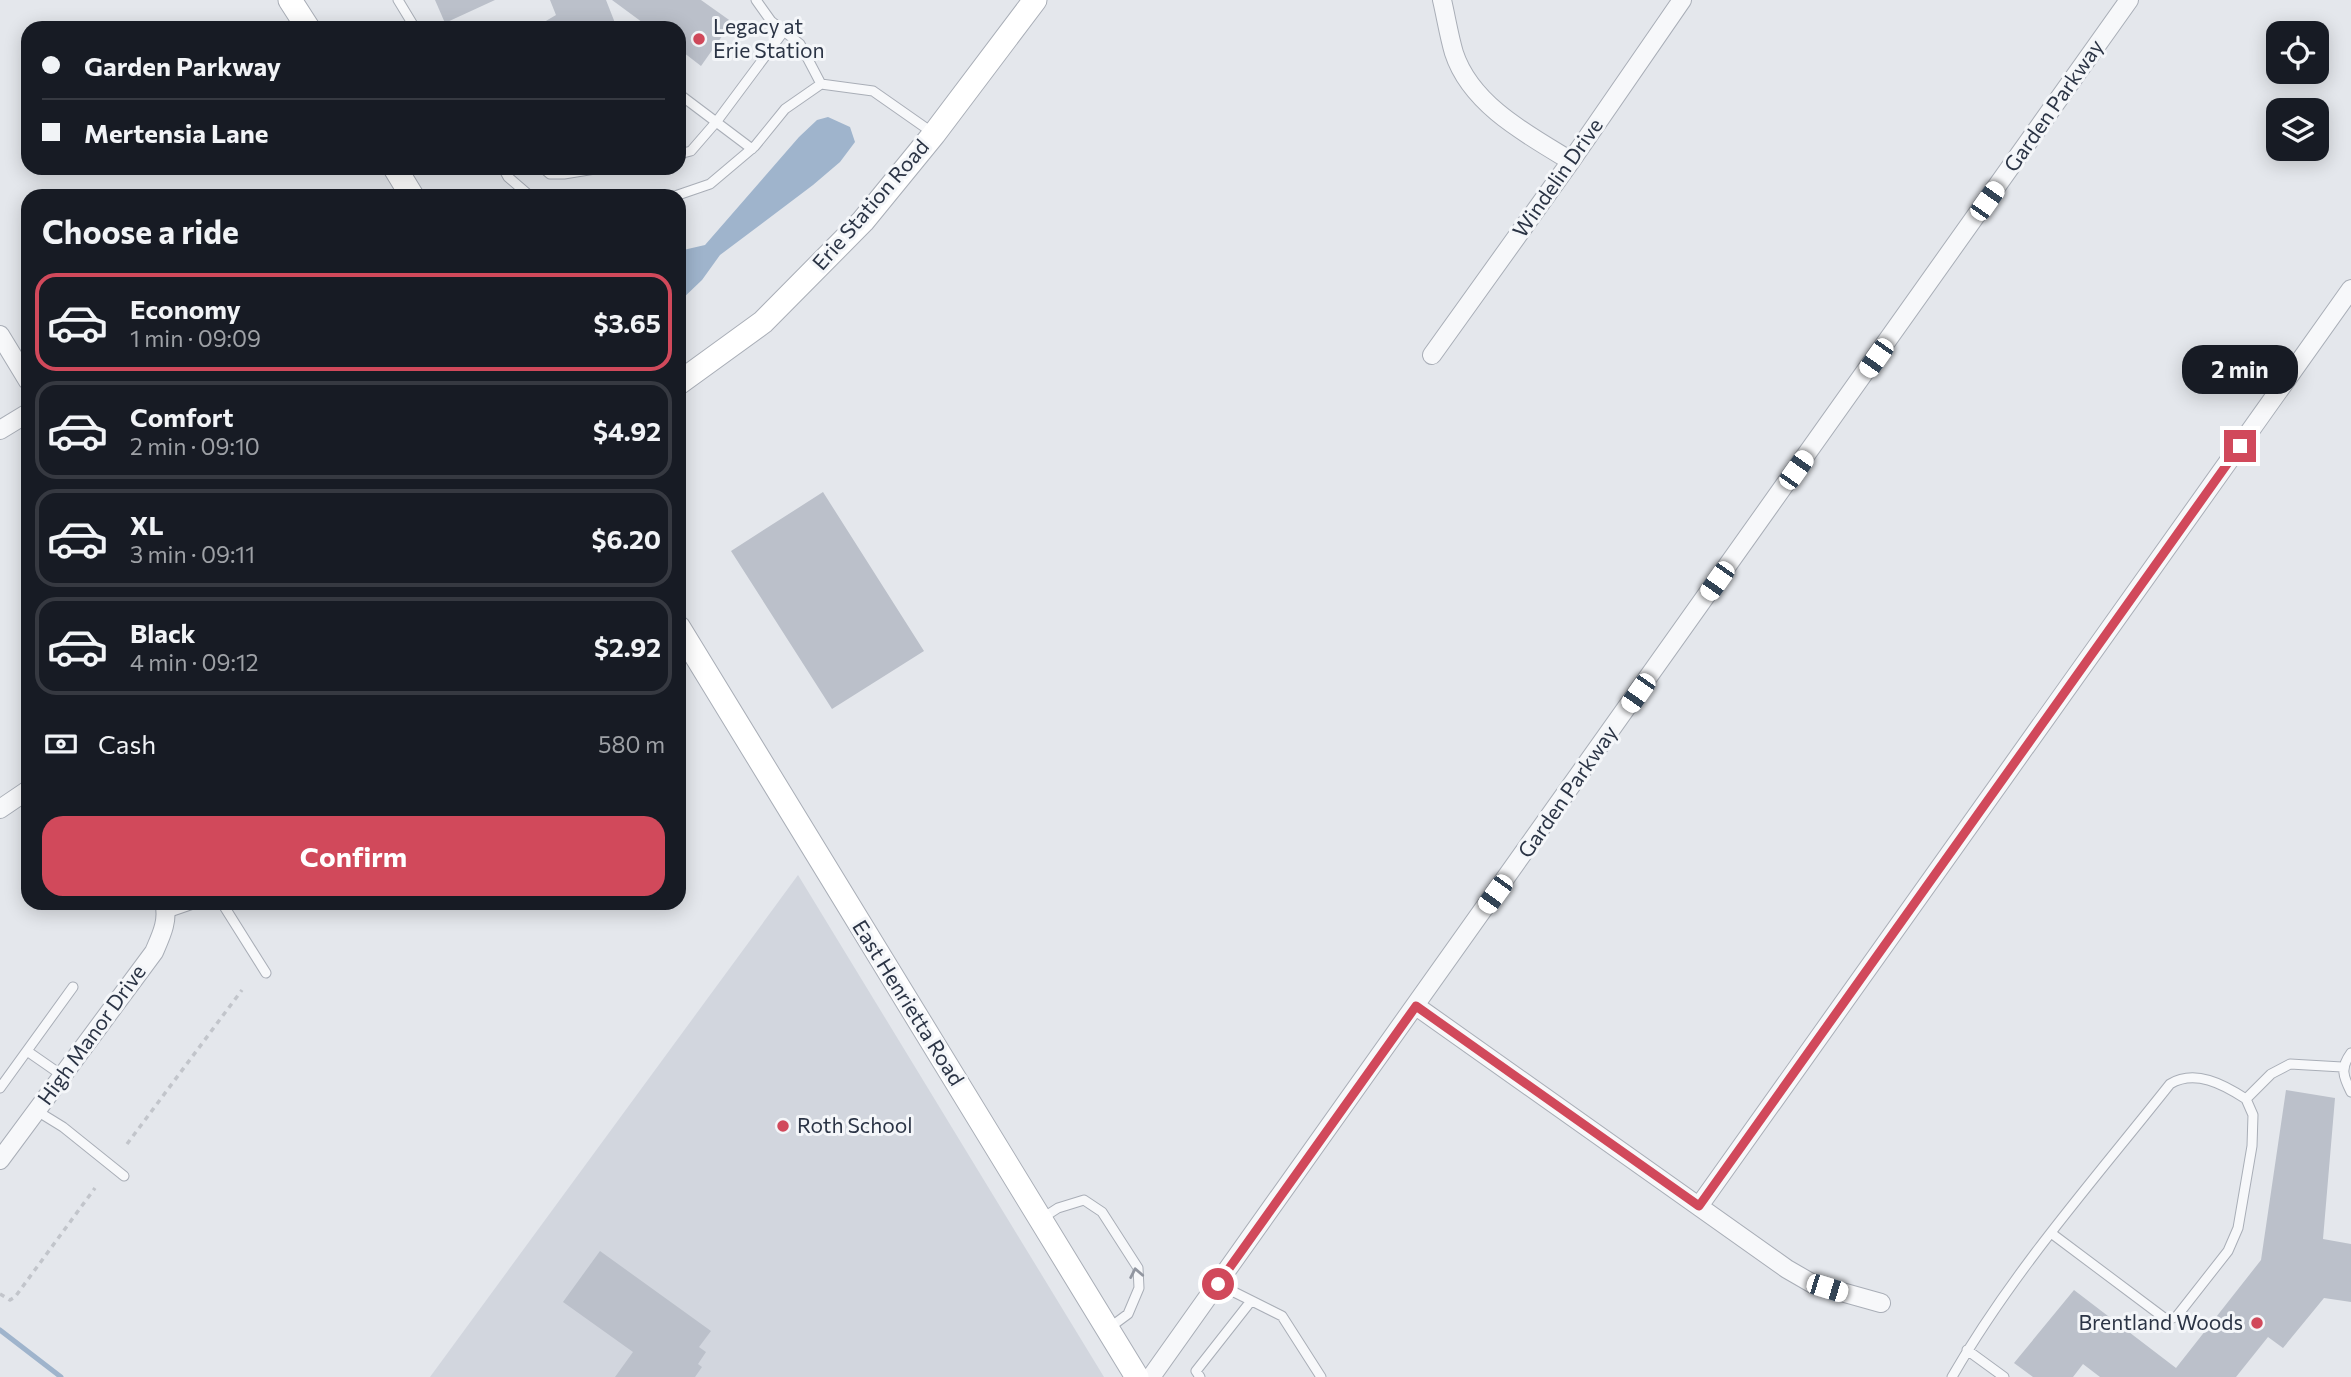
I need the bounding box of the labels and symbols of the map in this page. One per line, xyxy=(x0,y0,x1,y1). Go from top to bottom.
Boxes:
place label: Legacy at Erie Station xyxy=(713,13,825,62)
marker: Legacy at Erie Station xyxy=(691,31,707,47)
street label: Garden Parkway xyxy=(1998,34,2108,176)
street label: Windelin Drive xyxy=(1507,113,1607,241)
street label: Erie Station Road xyxy=(806,134,933,274)
car xyxy=(1967,178,2008,224)
car xyxy=(1856,335,1897,381)
callout: 2 min xyxy=(2182,344,2298,394)
route end xyxy=(2224,430,2256,462)
car xyxy=(1776,447,1817,493)
car xyxy=(1697,558,1738,604)
car xyxy=(1618,670,1659,716)
street label: Garden Parkway xyxy=(1512,720,1622,862)
car xyxy=(1475,871,1516,917)
street label: East Henrietta Road xyxy=(848,915,970,1090)
street label: High Manor Drive xyxy=(32,959,150,1109)
place label: Roth School xyxy=(797,1112,913,1137)
marker: Roth School xyxy=(775,1118,791,1134)
one-way arrow xyxy=(1129,1268,1144,1279)
route start xyxy=(1202,1268,1234,1300)
car xyxy=(1804,1272,1851,1304)
place label: Brentland Woods xyxy=(2078,1309,2243,1334)
marker: Brentland Woods xyxy=(2249,1315,2265,1331)

